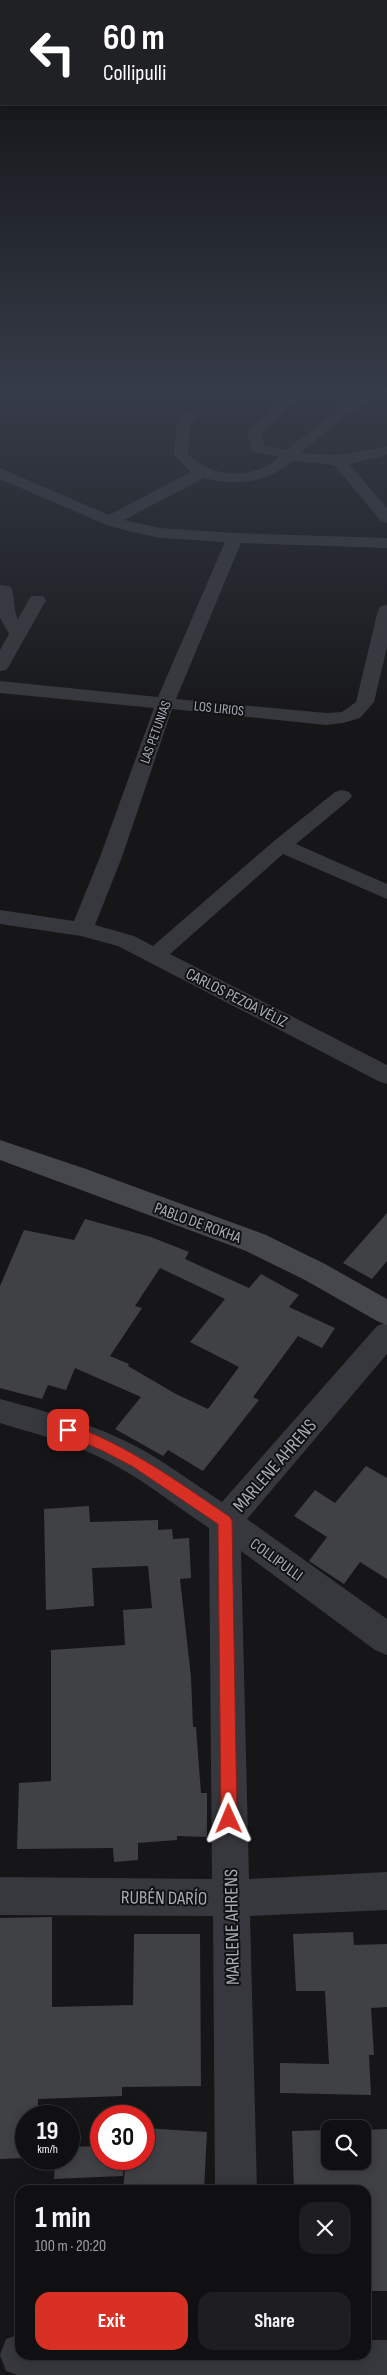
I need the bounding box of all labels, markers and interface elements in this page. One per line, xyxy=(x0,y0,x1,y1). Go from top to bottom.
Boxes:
text: 60 m xyxy=(103,17,165,60)
icon: left xyxy=(20,20,85,85)
text: Collipulli xyxy=(103,60,166,87)
street label: LOS LIRIOS xyxy=(193,697,245,720)
street label: LAS PETUNIAS xyxy=(136,698,175,766)
street label: CARLOS PEZOA VÉLIZ xyxy=(182,965,291,1032)
street label: PABLO DE ROKHA xyxy=(152,1199,244,1248)
pin xyxy=(47,1409,89,1451)
street label: MARLENE AHRENS xyxy=(228,1415,322,1517)
icon: arrive xyxy=(54,1416,82,1444)
street label: COLLIPULLI xyxy=(246,1535,306,1586)
position arrow xyxy=(202,1792,254,1844)
street label: MARLENE AHRENS xyxy=(220,1869,245,1985)
street label: RUBÉN DARÍO xyxy=(121,1886,207,1911)
speed limit sign: 30 xyxy=(90,2105,155,2170)
text: 19 xyxy=(37,2116,58,2147)
map controls xyxy=(321,2120,371,2170)
button: search xyxy=(321,2120,371,2170)
text: km/h xyxy=(37,2142,58,2157)
text: 1 min xyxy=(35,2200,91,2236)
button: close xyxy=(299,2202,351,2254)
text: 100 m · 20:20 xyxy=(35,2237,106,2256)
button: Exit xyxy=(35,2292,188,2350)
button: Share xyxy=(198,2292,351,2350)

